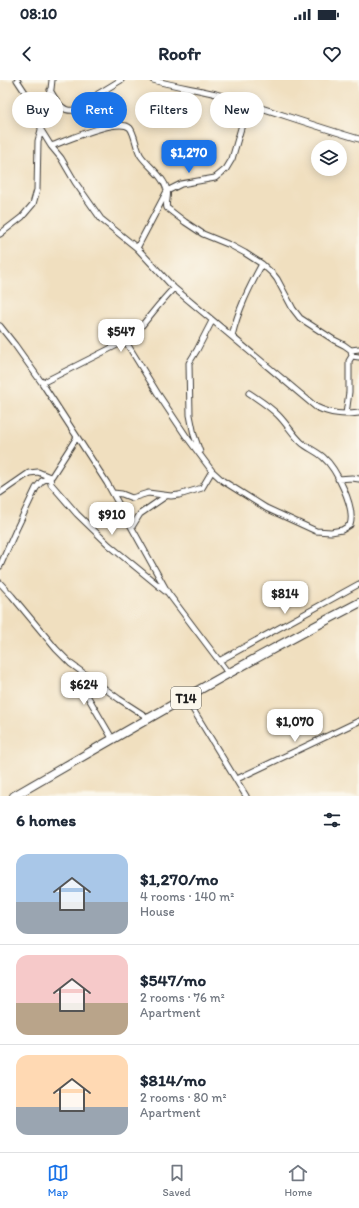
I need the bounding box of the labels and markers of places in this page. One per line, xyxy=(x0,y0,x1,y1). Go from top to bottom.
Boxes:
pin: $1,270 xyxy=(156,140,222,174)
pin: $547 xyxy=(97,319,145,353)
pin: $910 xyxy=(88,502,136,536)
pin: $814 xyxy=(261,581,309,615)
pin: $624 xyxy=(60,672,108,706)
pin: $1,070 xyxy=(262,709,328,743)

